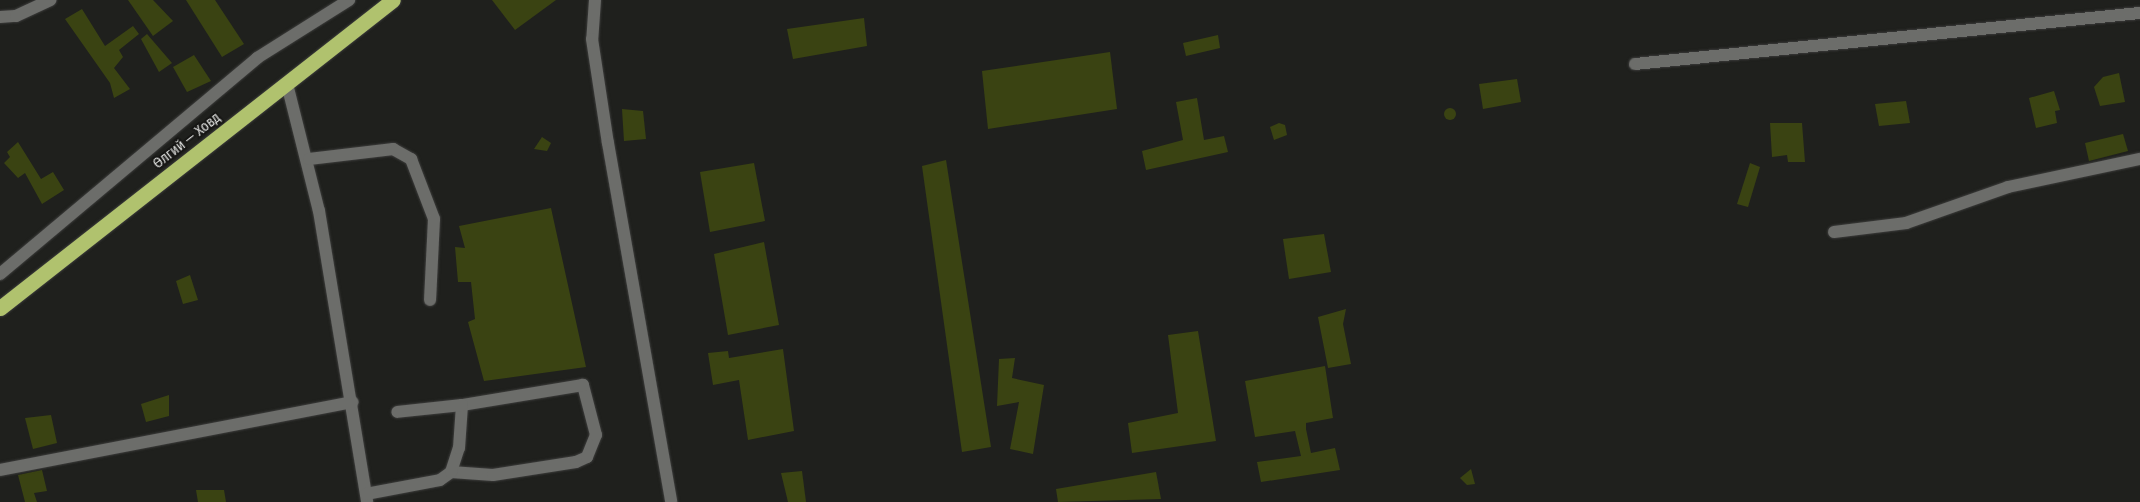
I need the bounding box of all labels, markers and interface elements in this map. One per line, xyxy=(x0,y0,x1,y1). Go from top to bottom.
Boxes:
street label: Өлгий — Ховд xyxy=(150,109,224,173)

